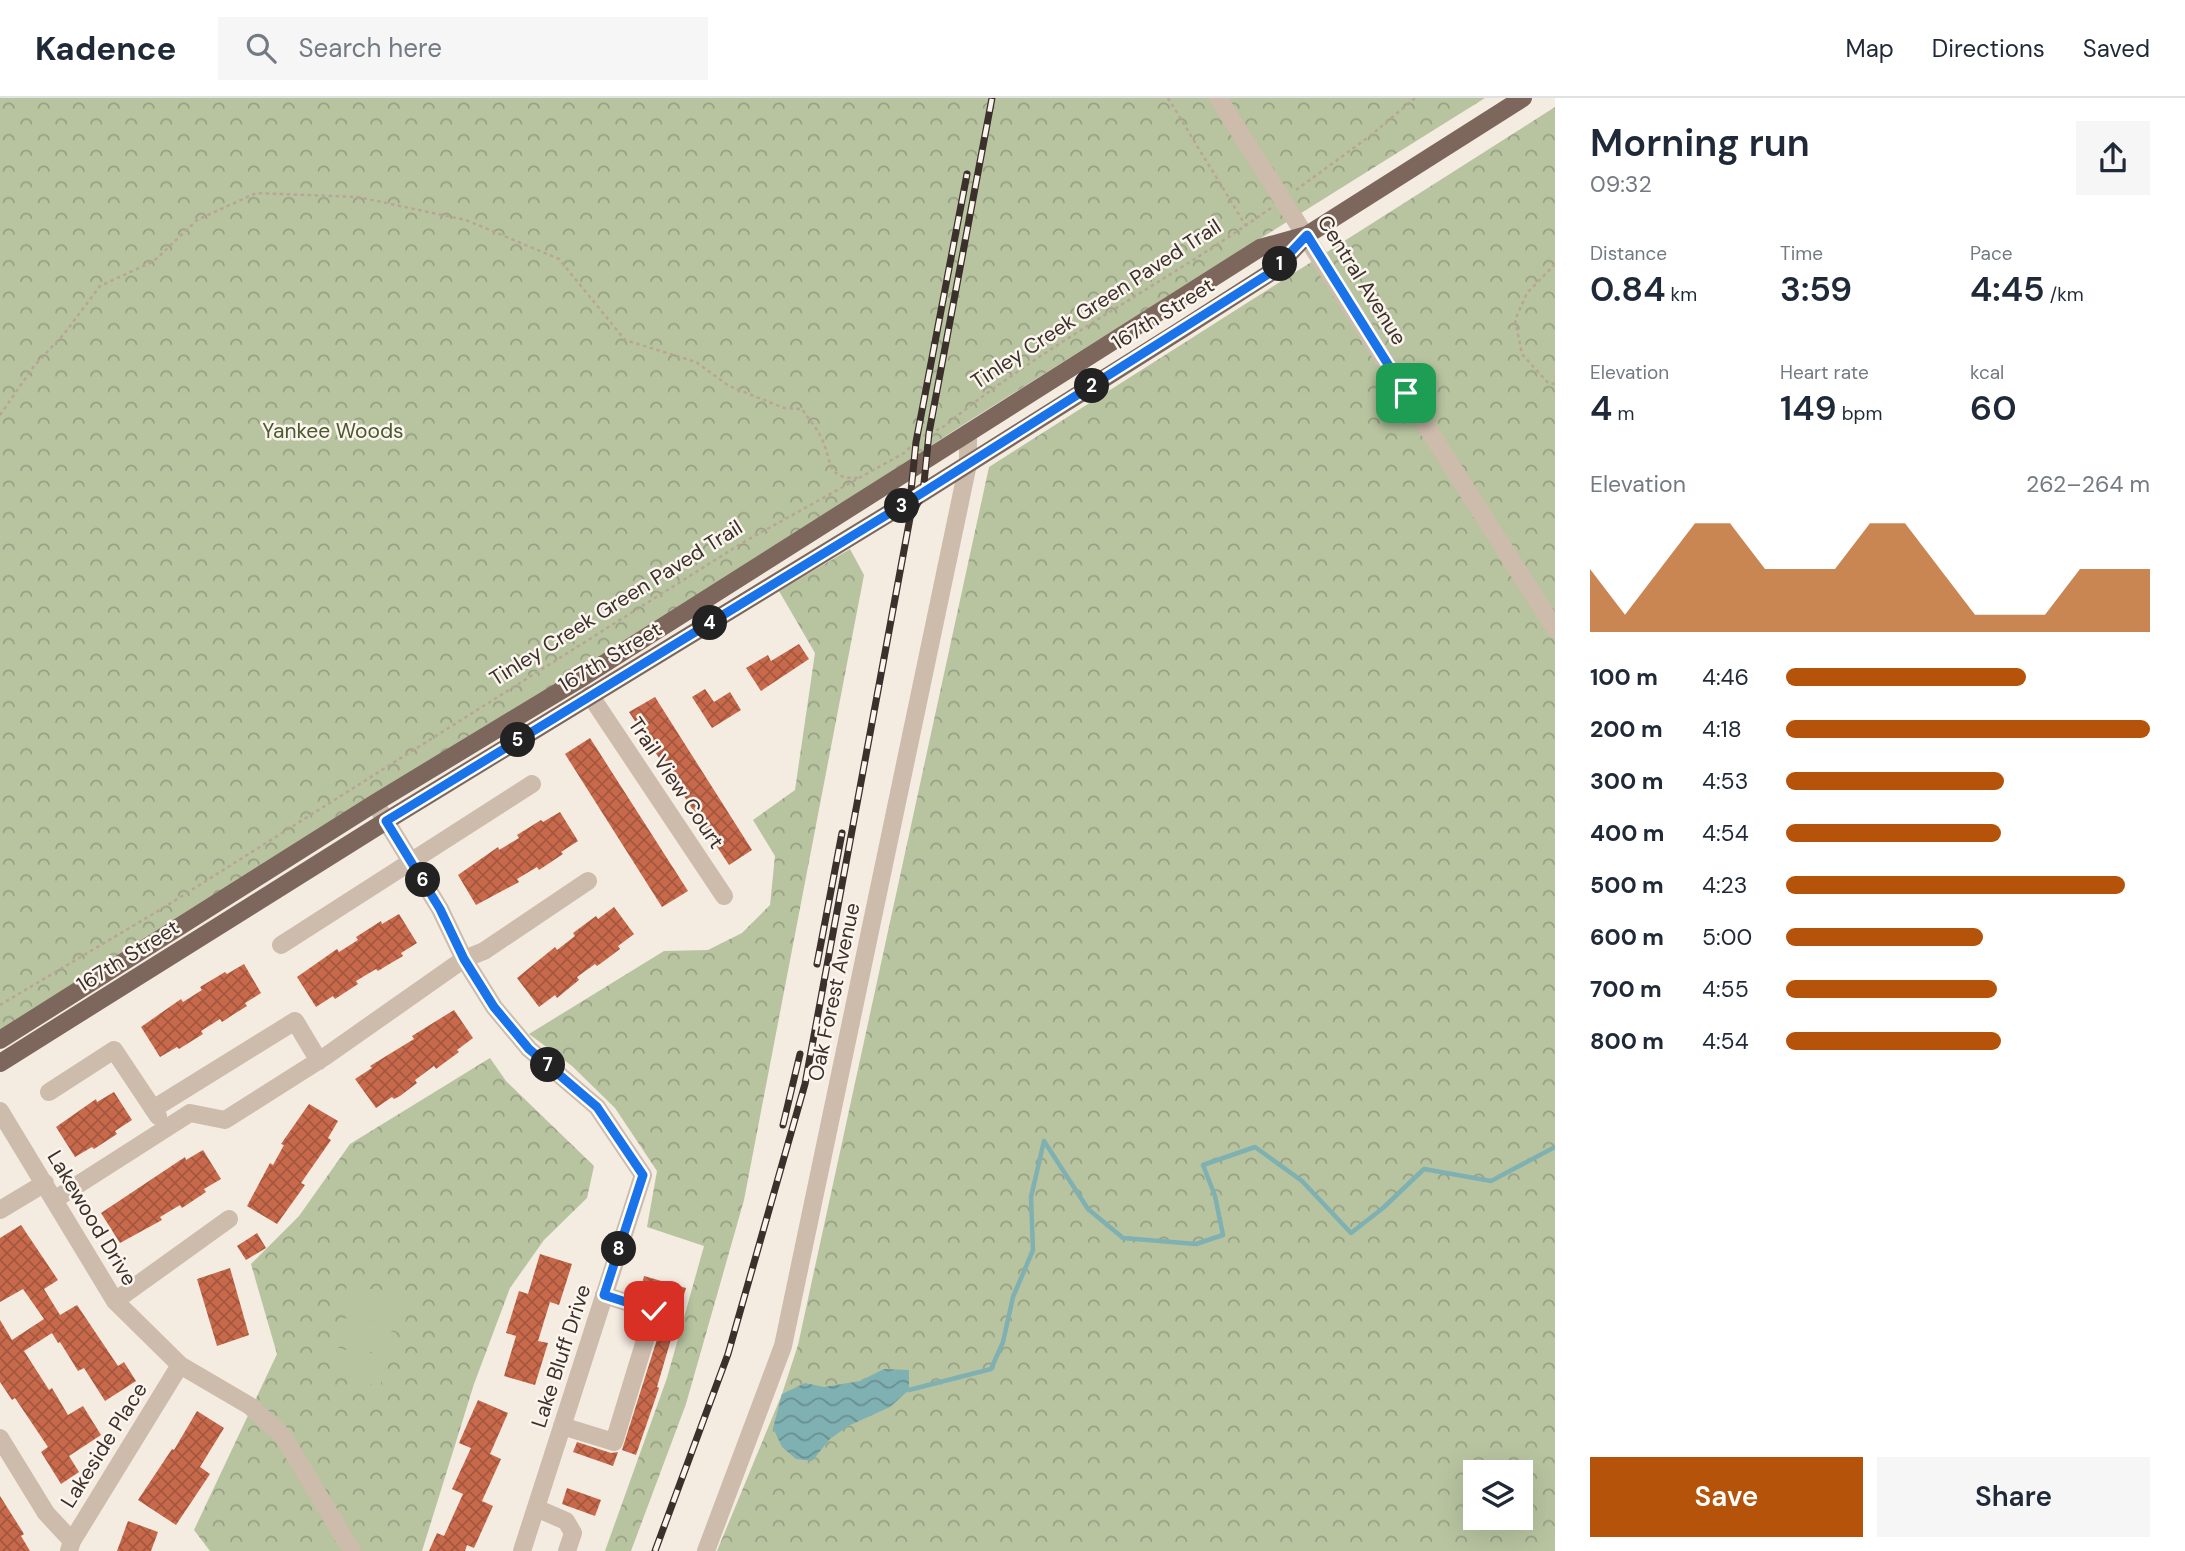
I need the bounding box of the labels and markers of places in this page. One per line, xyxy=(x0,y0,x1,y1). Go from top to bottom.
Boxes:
pin: 1 xyxy=(1262,246,1298,282)
pin xyxy=(1376,363,1436,423)
pin: 2 xyxy=(1074,368,1110,404)
pin: 3 xyxy=(884,488,920,524)
pin: 4 xyxy=(692,606,728,640)
pin: 5 xyxy=(500,722,536,758)
pin: 6 xyxy=(406,862,440,898)
pin: 7 xyxy=(530,1048,566,1082)
pin: 8 xyxy=(602,1232,636,1266)
pin xyxy=(624,1281,684,1341)

